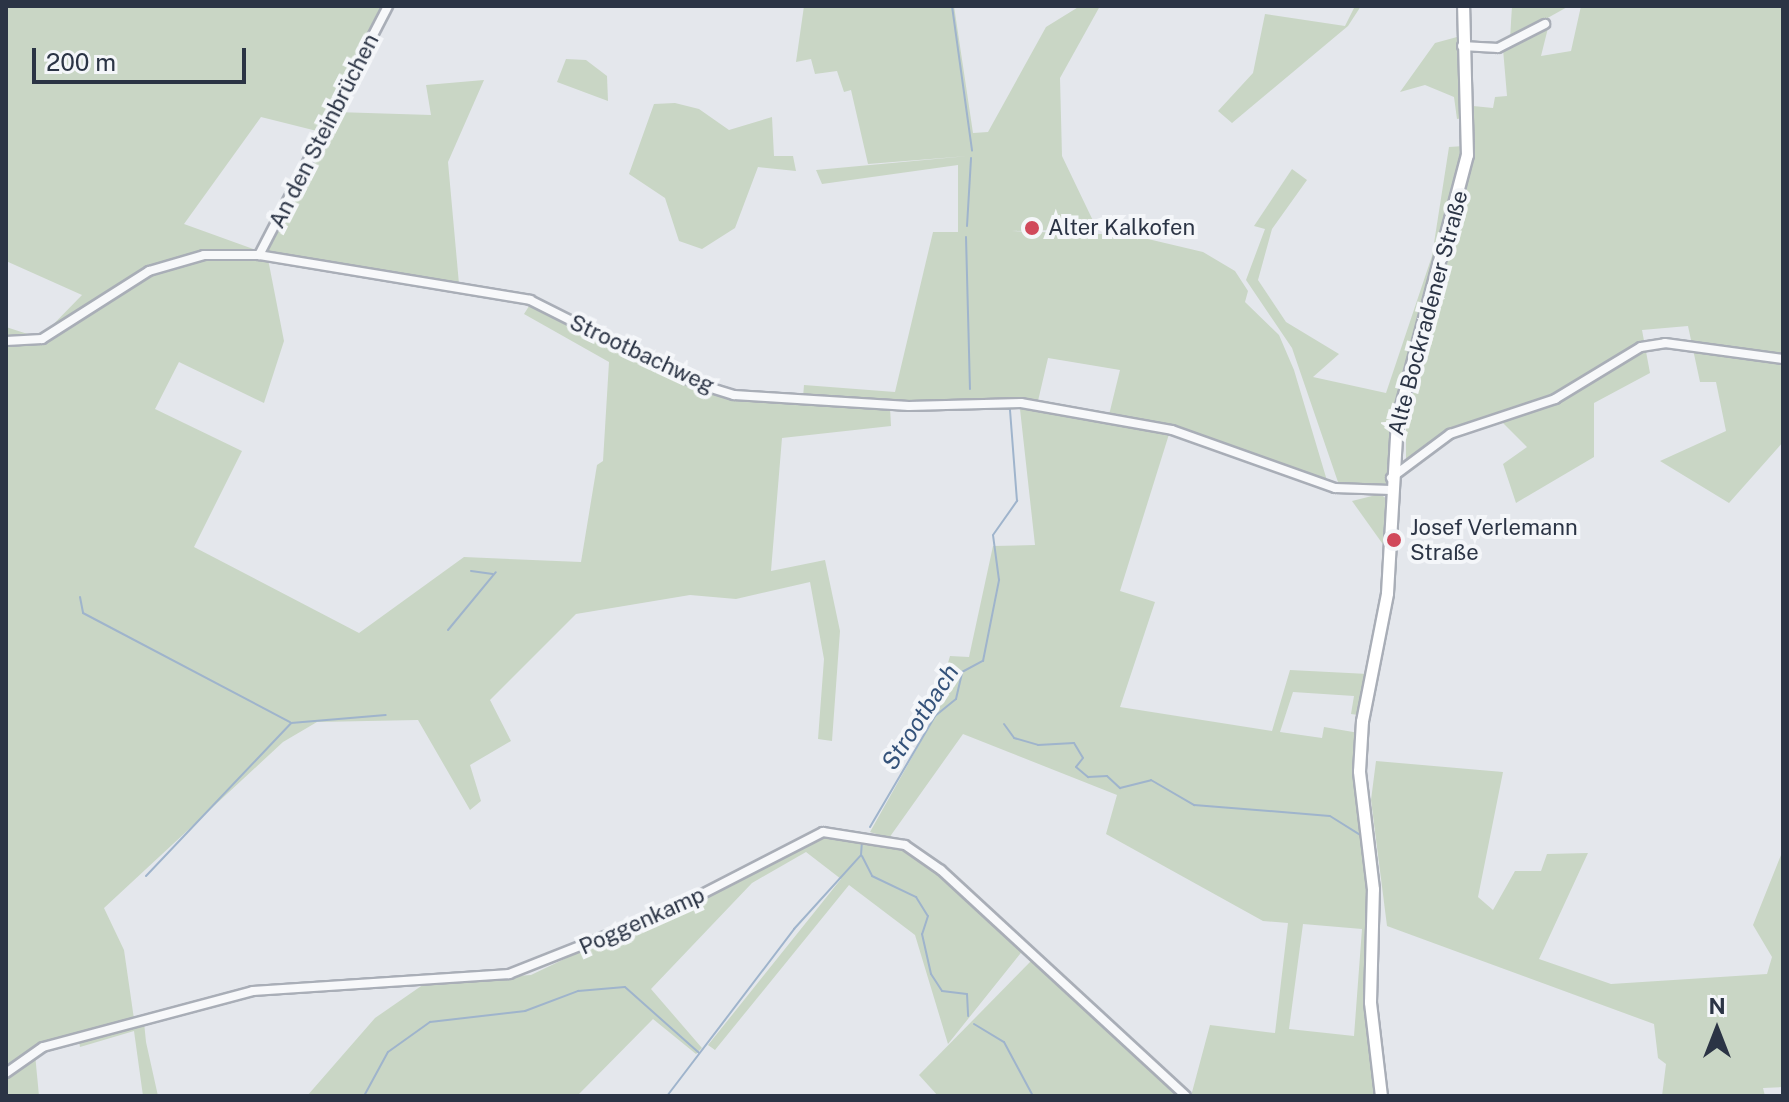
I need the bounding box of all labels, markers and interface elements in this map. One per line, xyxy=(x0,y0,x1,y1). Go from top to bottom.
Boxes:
street label: An den Steinbrüchen xyxy=(263,29,385,233)
scale bar xyxy=(36,32,250,82)
text: 200 m xyxy=(46,48,116,76)
street label: Alte Bockradener Straße xyxy=(1383,188,1473,438)
place label: Alter Kalkofen xyxy=(1048,215,1195,241)
marker: Alter Kalkofen xyxy=(1023,219,1041,237)
street label: Strootbachweg xyxy=(565,309,719,399)
place label: Josef Verlemann Straße xyxy=(1410,514,1578,566)
marker: Josef Verlemann Straße xyxy=(1385,531,1403,549)
water label: Strootbach xyxy=(875,659,965,775)
street label: Poggenkamp xyxy=(575,882,709,960)
north arrow xyxy=(1677,990,1757,1070)
text: N xyxy=(1708,993,1726,1019)

